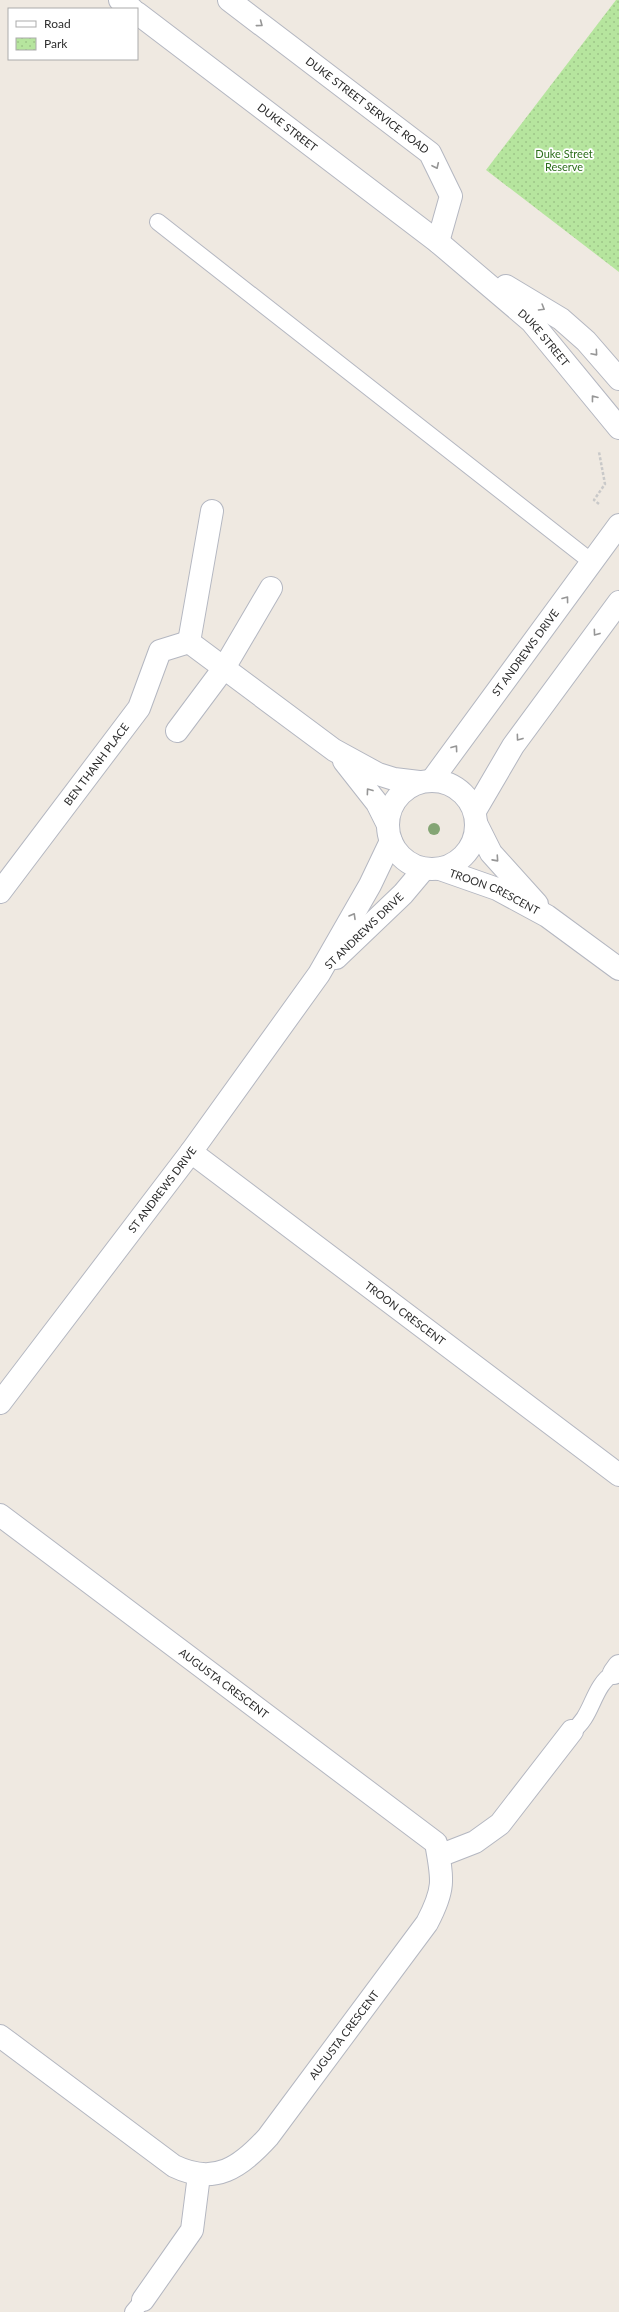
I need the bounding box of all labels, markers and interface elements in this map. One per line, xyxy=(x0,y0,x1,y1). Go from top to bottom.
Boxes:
legend xyxy=(8,8,138,60)
text: Road xyxy=(44,16,71,31)
one-way arrow xyxy=(255,19,262,26)
text: Park xyxy=(44,36,68,51)
street label: DUKE STREET SERVICE ROAD xyxy=(304,54,432,156)
street label: DUKE STREET xyxy=(255,100,321,154)
park label: Duke Street Reserve xyxy=(535,147,593,173)
one-way arrow xyxy=(431,161,439,169)
one-way arrow xyxy=(538,303,545,310)
street label: DUKE STREET xyxy=(516,306,573,369)
one-way arrow xyxy=(591,348,598,355)
one-way arrow xyxy=(592,395,599,402)
one-way arrow xyxy=(561,597,568,604)
street label: ST ANDREWS DRIVE xyxy=(489,606,561,698)
one-way arrow xyxy=(594,629,601,636)
street label: BEN THANH PLACE xyxy=(61,720,131,808)
one-way arrow xyxy=(516,733,523,740)
one-way arrow xyxy=(450,746,457,753)
one-way arrow xyxy=(367,789,374,796)
one-way arrow xyxy=(492,854,499,862)
street label: TROON CRESCENT xyxy=(448,866,542,917)
street label: ST ANDREWS DRIVE xyxy=(322,890,406,972)
one-way arrow xyxy=(348,913,355,920)
street label: ST ANDREWS DRIVE xyxy=(125,1144,199,1235)
street label: TROON CRESCENT xyxy=(362,1279,448,1348)
street label: AUGUSTA CRESCENT xyxy=(177,1645,272,1721)
street label: AUGUSTA CRESCENT xyxy=(306,1987,382,2082)

